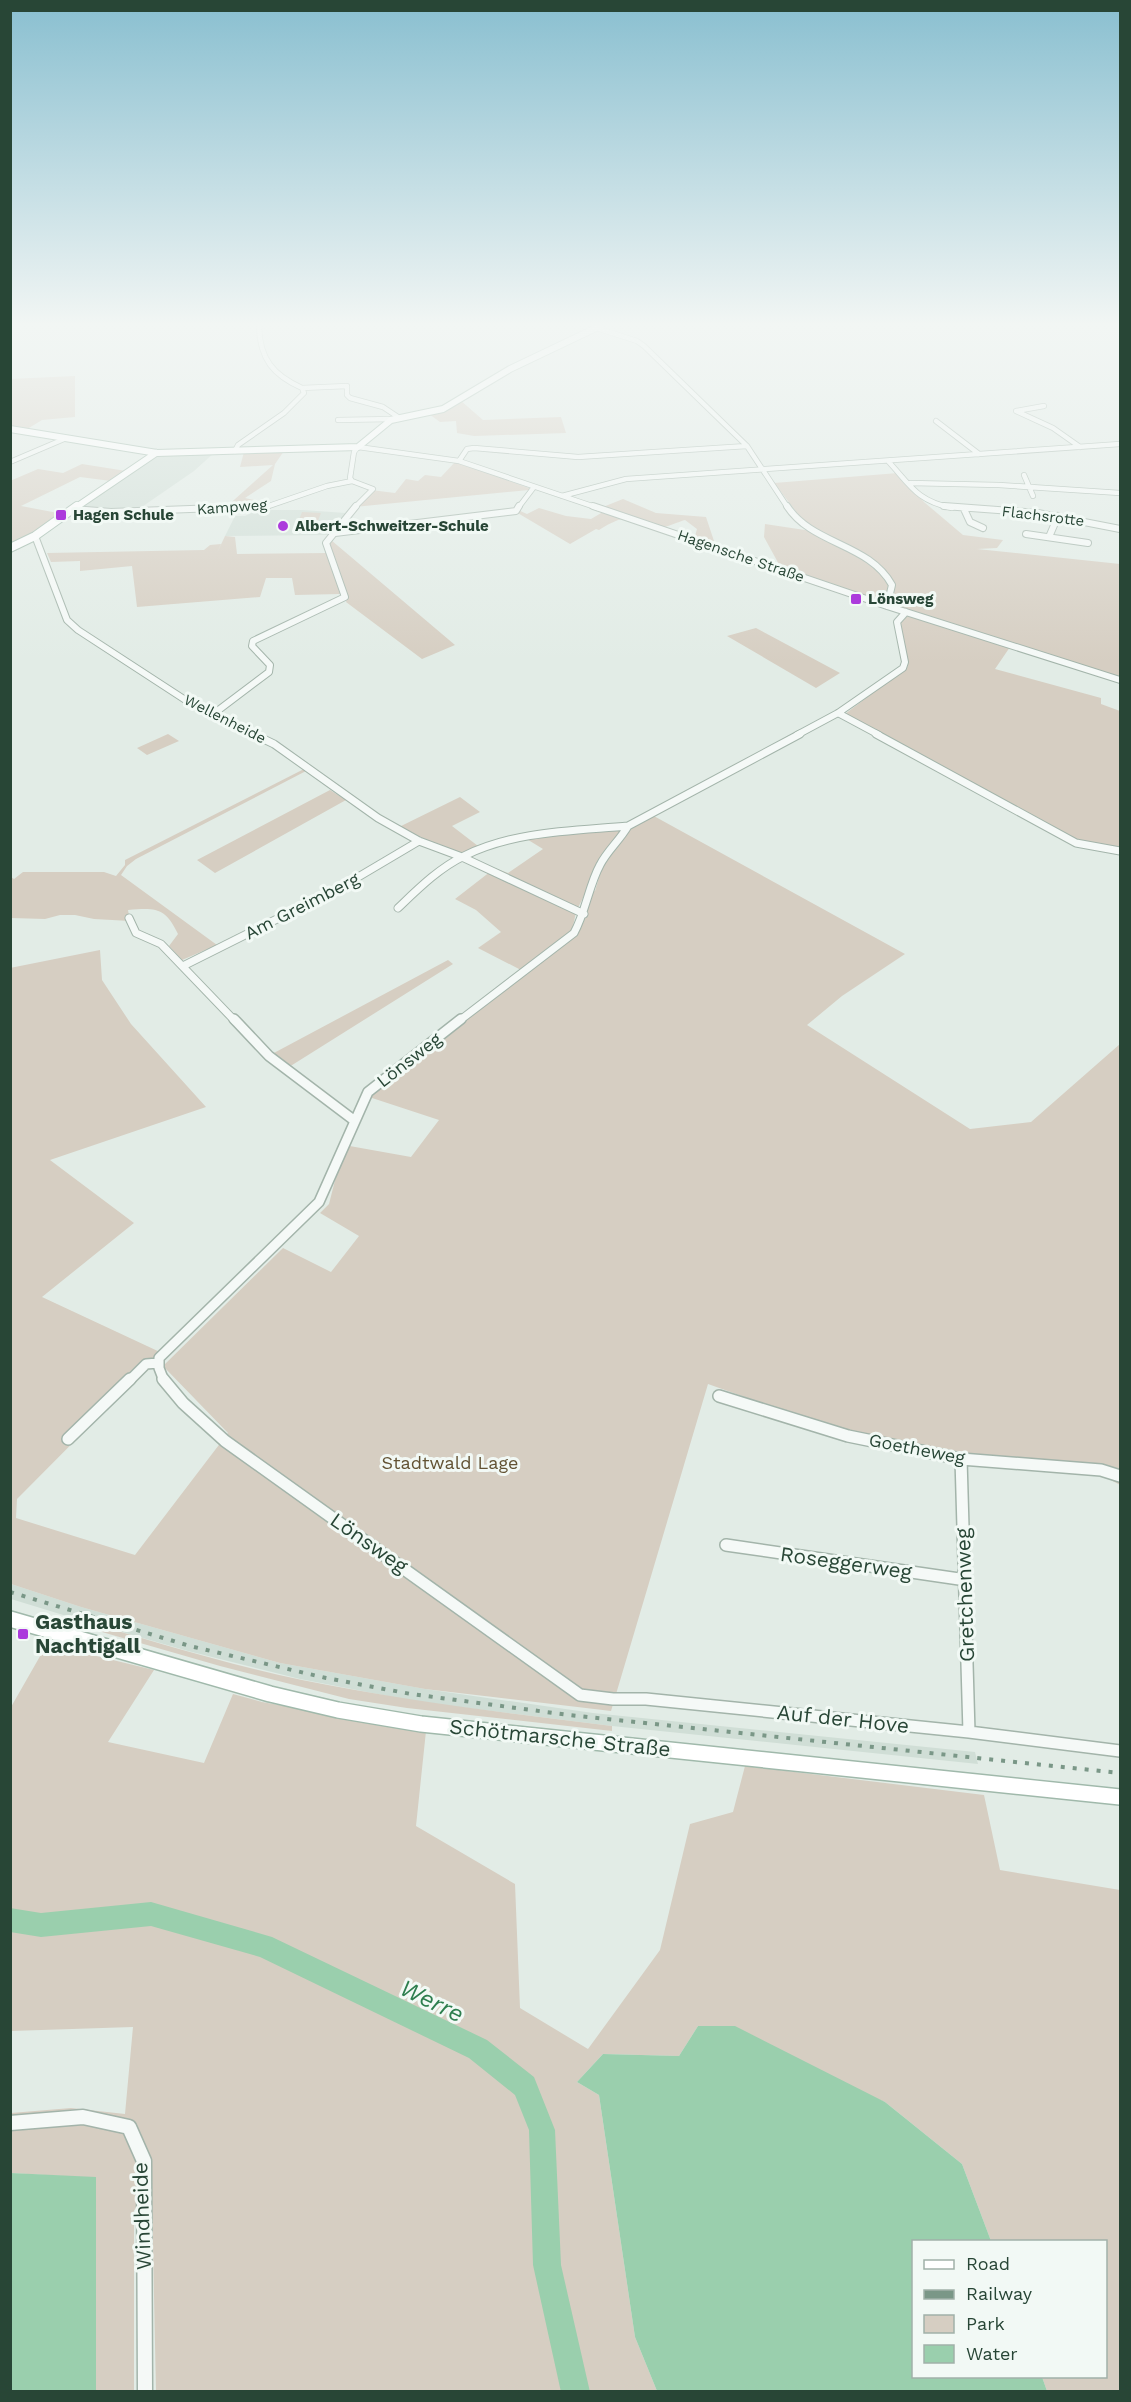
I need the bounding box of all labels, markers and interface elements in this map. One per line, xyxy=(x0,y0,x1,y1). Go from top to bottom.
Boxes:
street label: Kampweg xyxy=(196,496,268,518)
street label: Flachsrotte xyxy=(1001,502,1085,530)
place label: Hagen Schule xyxy=(73,506,174,524)
marker: Hagen Schule xyxy=(54,508,68,522)
place label: Albert-Schweitzer-Schule xyxy=(295,517,489,535)
marker: Albert-Schweitzer-Schule xyxy=(276,519,290,533)
street label: Hagensche Straße xyxy=(675,526,807,586)
place label: Lönsweg xyxy=(868,590,934,608)
marker: Lönsweg xyxy=(849,592,863,606)
street label: Wellenheide xyxy=(181,691,269,747)
street label: Am Greimberg xyxy=(241,867,363,943)
street label: Lönsweg xyxy=(372,1028,445,1091)
street label: Goetheweg xyxy=(867,1429,967,1468)
park label: Stadtwald Lage xyxy=(382,1452,518,1473)
street label: Lönsweg xyxy=(326,1507,413,1579)
street label: Gretchenweg xyxy=(950,1527,979,1663)
street label: Roseggerweg xyxy=(779,1541,914,1584)
place label: Gasthaus Nachtigall xyxy=(35,1609,141,1658)
marker: Gasthaus Nachtigall xyxy=(16,1627,30,1641)
street label: Auf der Hove xyxy=(776,1699,910,1738)
street label: Schötmarsche Straße xyxy=(448,1713,672,1762)
water label: Werre xyxy=(396,1974,468,2028)
street label: Windheide xyxy=(127,2162,156,2270)
legend xyxy=(912,2240,1107,2378)
text: Road xyxy=(966,2253,1010,2274)
text: Railway xyxy=(966,2283,1033,2304)
text: Park xyxy=(966,2313,1005,2334)
text: Water xyxy=(966,2343,1018,2364)

